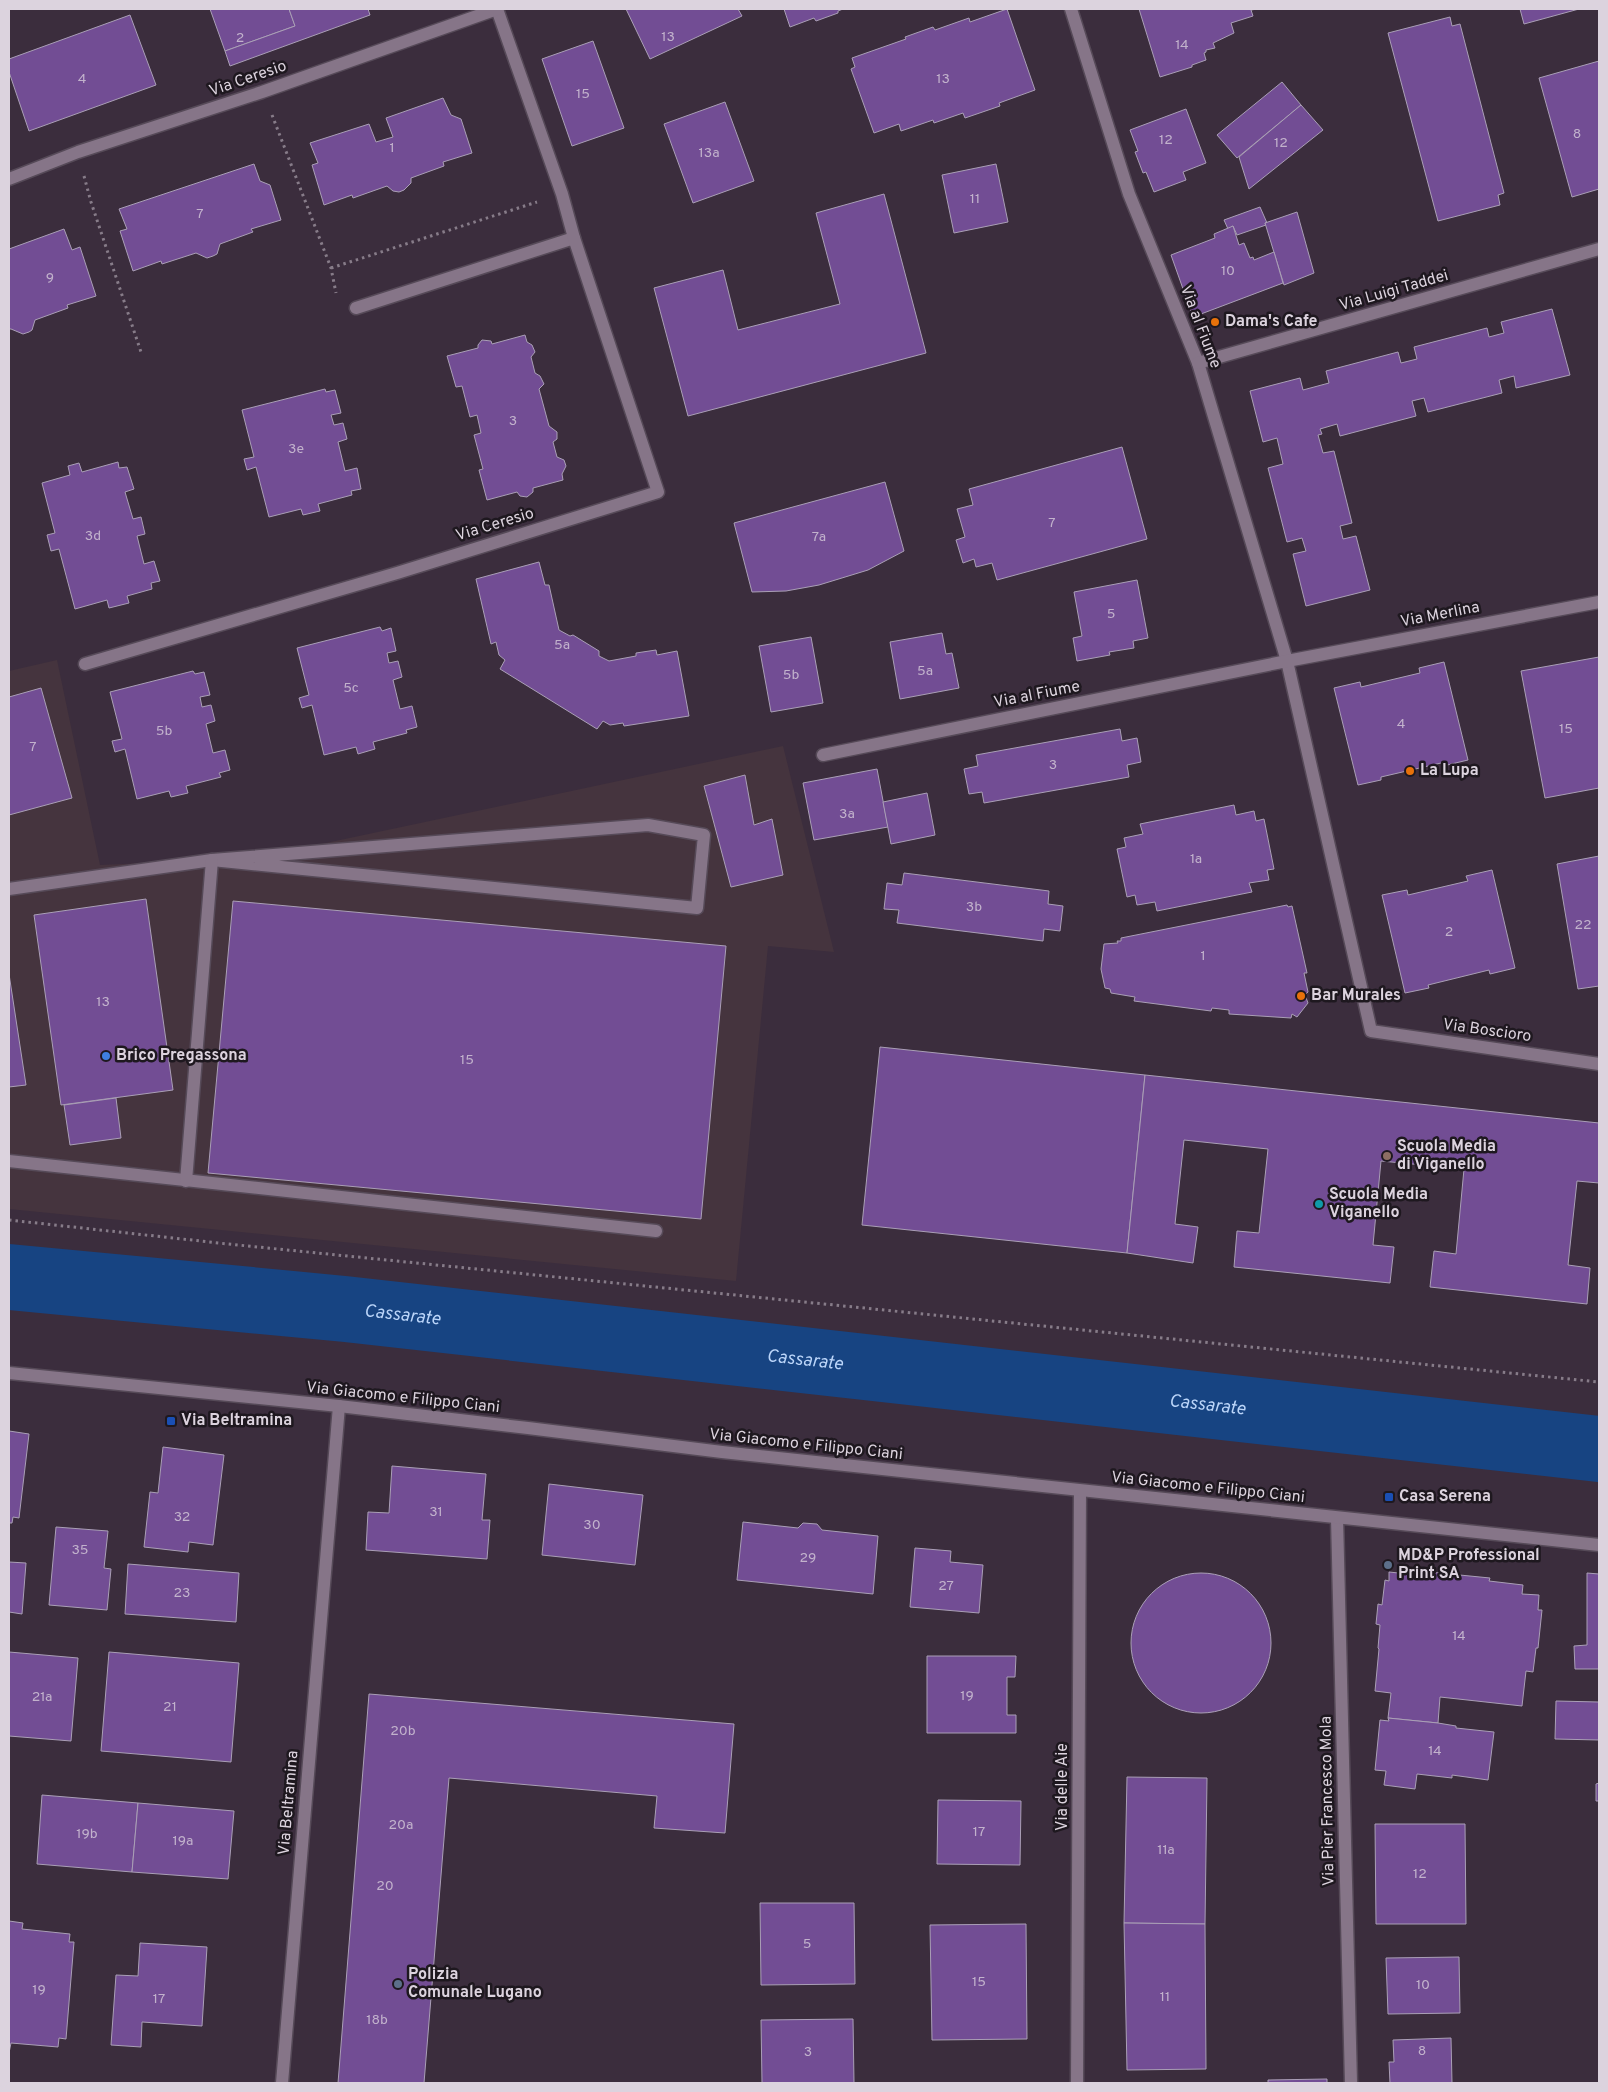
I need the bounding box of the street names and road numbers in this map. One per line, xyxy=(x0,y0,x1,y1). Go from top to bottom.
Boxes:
street label: Via Ceresio xyxy=(207,56,289,102)
street label: Via Luigi Taddei xyxy=(1337,266,1451,316)
street label: Via al Fiume xyxy=(1175,283,1225,371)
street label: Via Ceresio xyxy=(454,504,537,546)
street label: Via Merlina xyxy=(1399,598,1481,632)
street label: Via al Fiume xyxy=(992,677,1082,713)
street label: Via Boscioro xyxy=(1441,1015,1533,1047)
street label: Via Giacomo e Filippo Ciani xyxy=(305,1378,501,1418)
street label: Via Giacomo e Filippo Ciani xyxy=(708,1425,904,1465)
street label: Via Giacomo e Filippo Ciani xyxy=(1110,1468,1306,1508)
street label: Via Pier Francesco Mola xyxy=(1317,1716,1339,1886)
street label: Via delle Aie xyxy=(1053,1743,1073,1831)
street label: Via Beltramina xyxy=(274,1750,304,1856)

